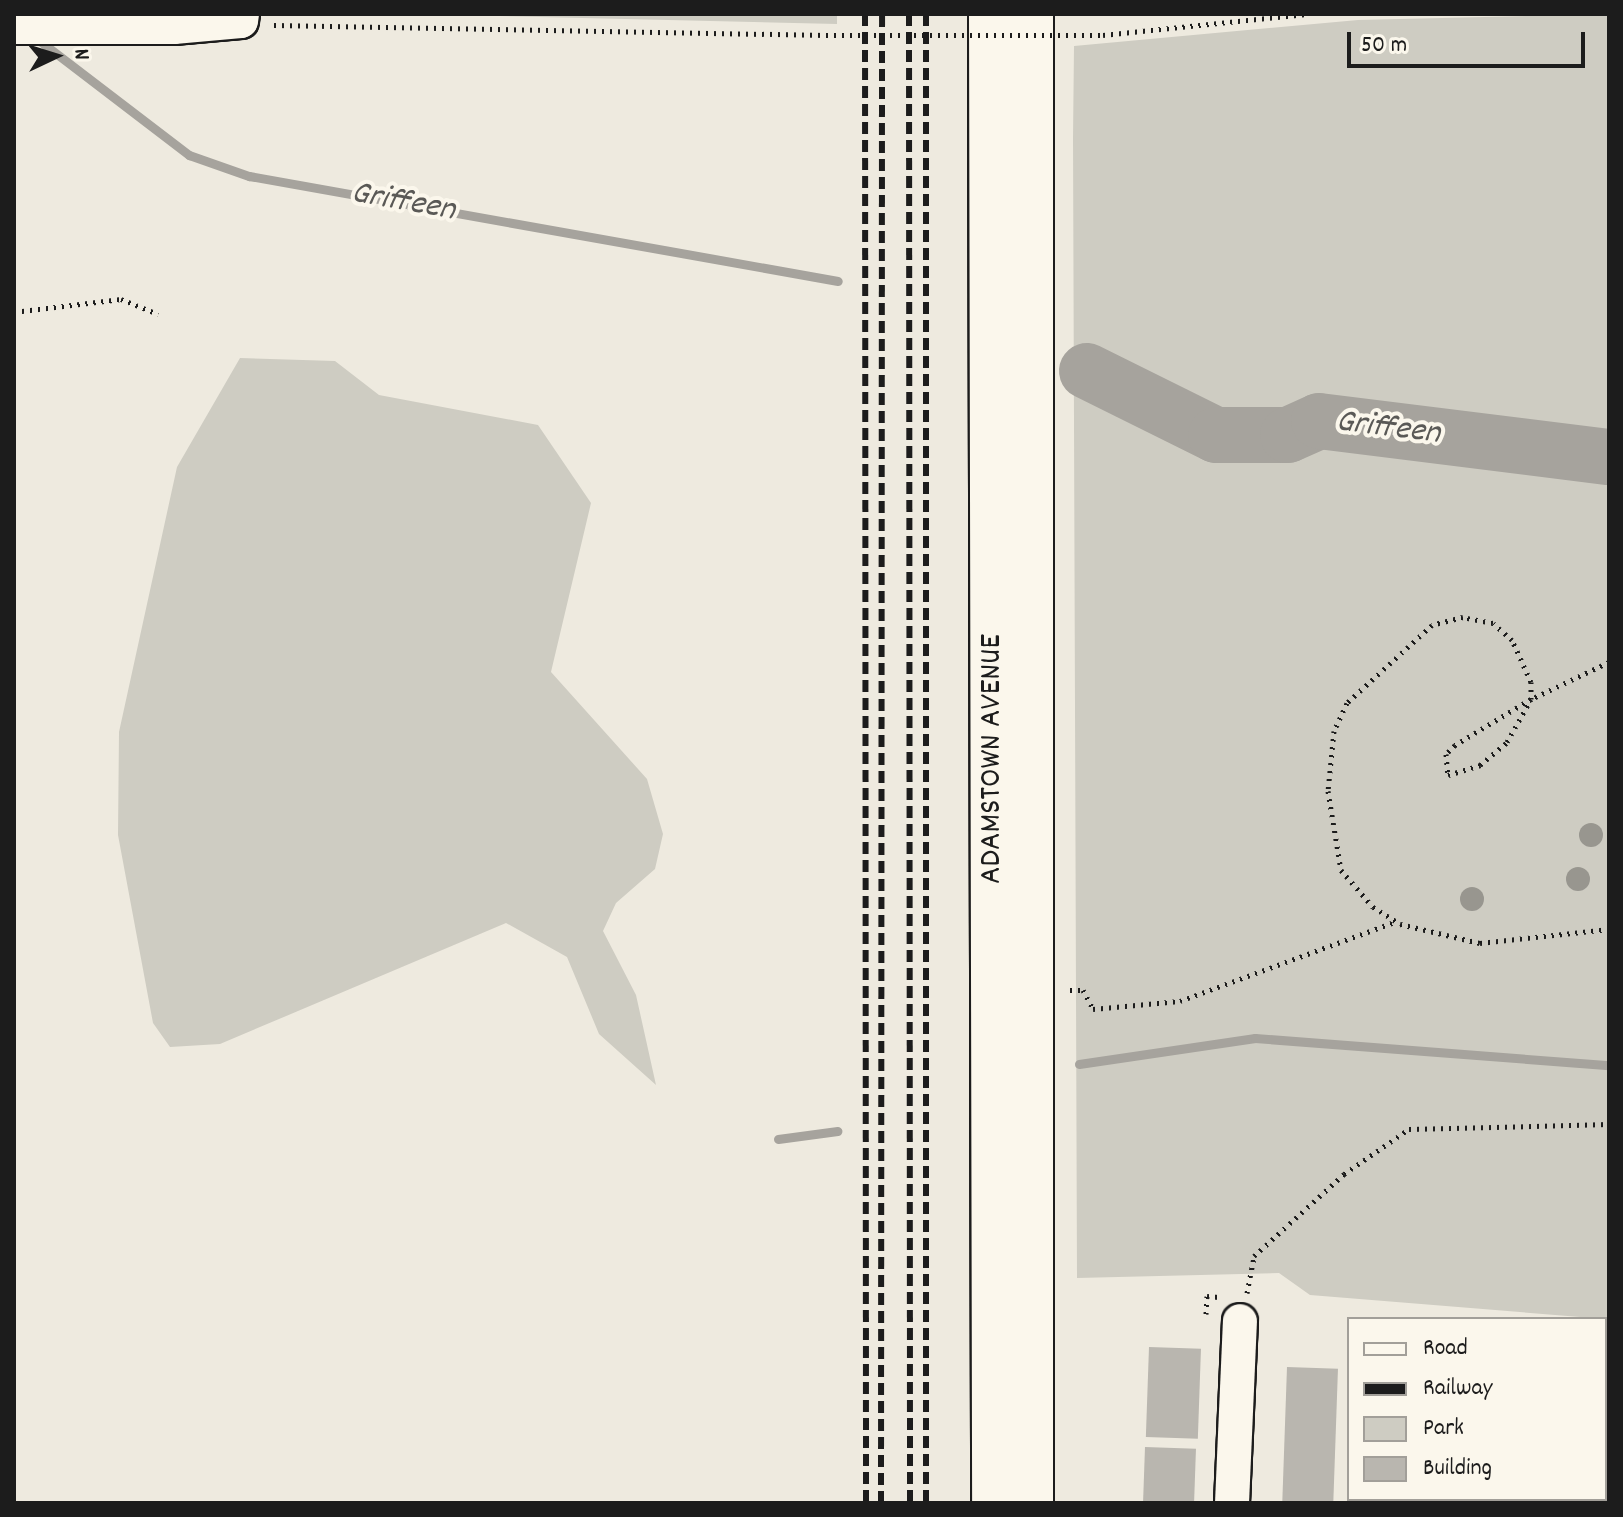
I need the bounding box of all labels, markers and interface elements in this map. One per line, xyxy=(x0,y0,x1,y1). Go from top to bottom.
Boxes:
north arrow xyxy=(16,16,96,96)
scale bar xyxy=(1351,16,1589,66)
text: 50 m xyxy=(1361,29,1407,63)
text: N xyxy=(65,48,96,61)
water label: Griffeen xyxy=(348,174,458,232)
water label: Griffeen xyxy=(1334,402,1442,456)
street label: ADAMSTOWN AVENUE xyxy=(974,634,1012,884)
legend xyxy=(1347,1317,1607,1501)
text: Road xyxy=(1423,1332,1468,1366)
text: Railway xyxy=(1423,1372,1492,1406)
text: Park xyxy=(1423,1412,1464,1446)
text: Building xyxy=(1423,1452,1492,1486)

